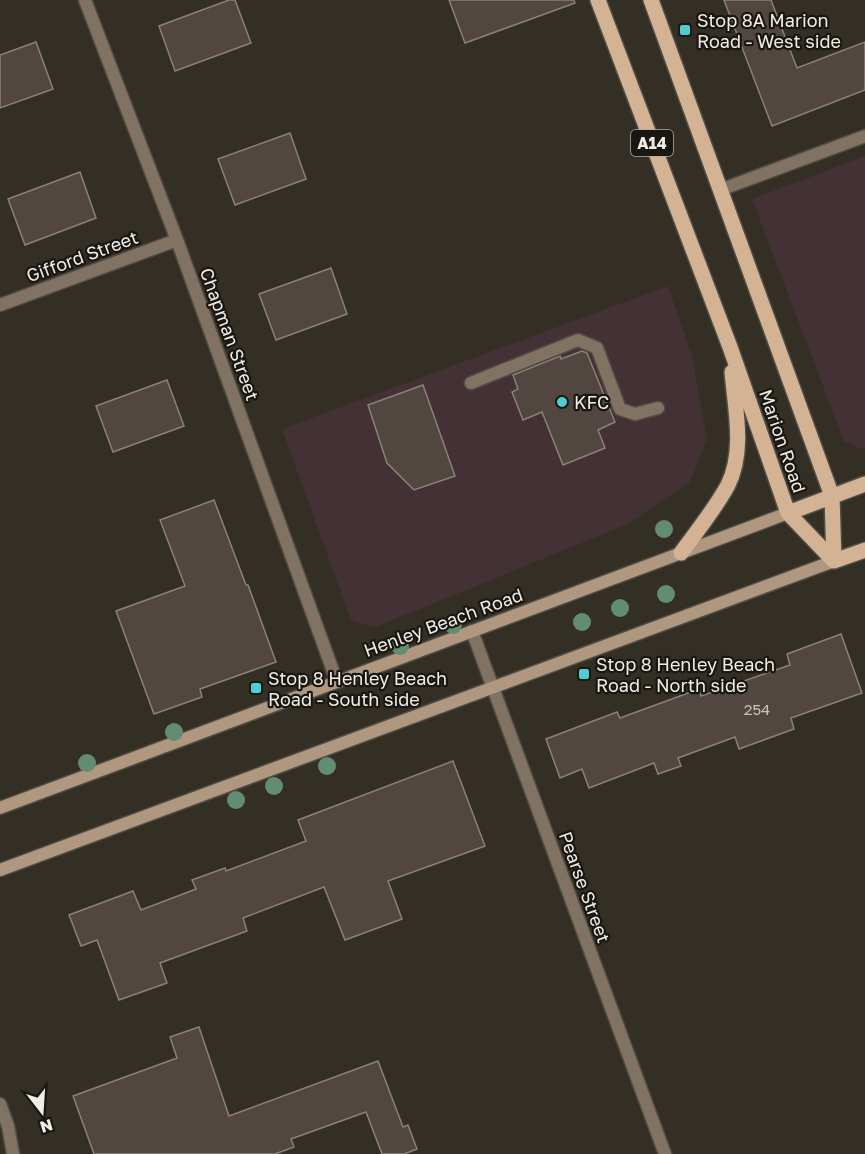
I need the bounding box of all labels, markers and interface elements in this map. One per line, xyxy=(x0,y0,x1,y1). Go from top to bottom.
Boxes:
place label: Stop 8A Marion Road - West side xyxy=(697,9,841,52)
marker: Stop 8A Marion Road - West side xyxy=(678,23,692,37)
road number: A14 xyxy=(631,130,673,156)
street label: Gifford Street xyxy=(23,226,141,286)
street label: Chapman Street xyxy=(196,265,264,403)
street label: Marion Road xyxy=(755,386,811,496)
place label: KFC xyxy=(574,391,609,413)
marker: KFC xyxy=(555,395,569,409)
street label: Henley Beach Road xyxy=(360,583,526,661)
place label: Stop 8 Henley Beach Road - North side xyxy=(596,653,775,696)
place label: Stop 8 Henley Beach Road - South side xyxy=(268,667,447,710)
marker: Stop 8 Henley Beach Road - North side xyxy=(577,667,591,681)
marker: Stop 8 Henley Beach Road - South side xyxy=(249,681,263,695)
house number: 254 xyxy=(744,700,770,718)
street label: Pearse Street xyxy=(555,828,615,946)
north arrow xyxy=(12,1082,72,1142)
text: N xyxy=(38,1115,55,1138)

